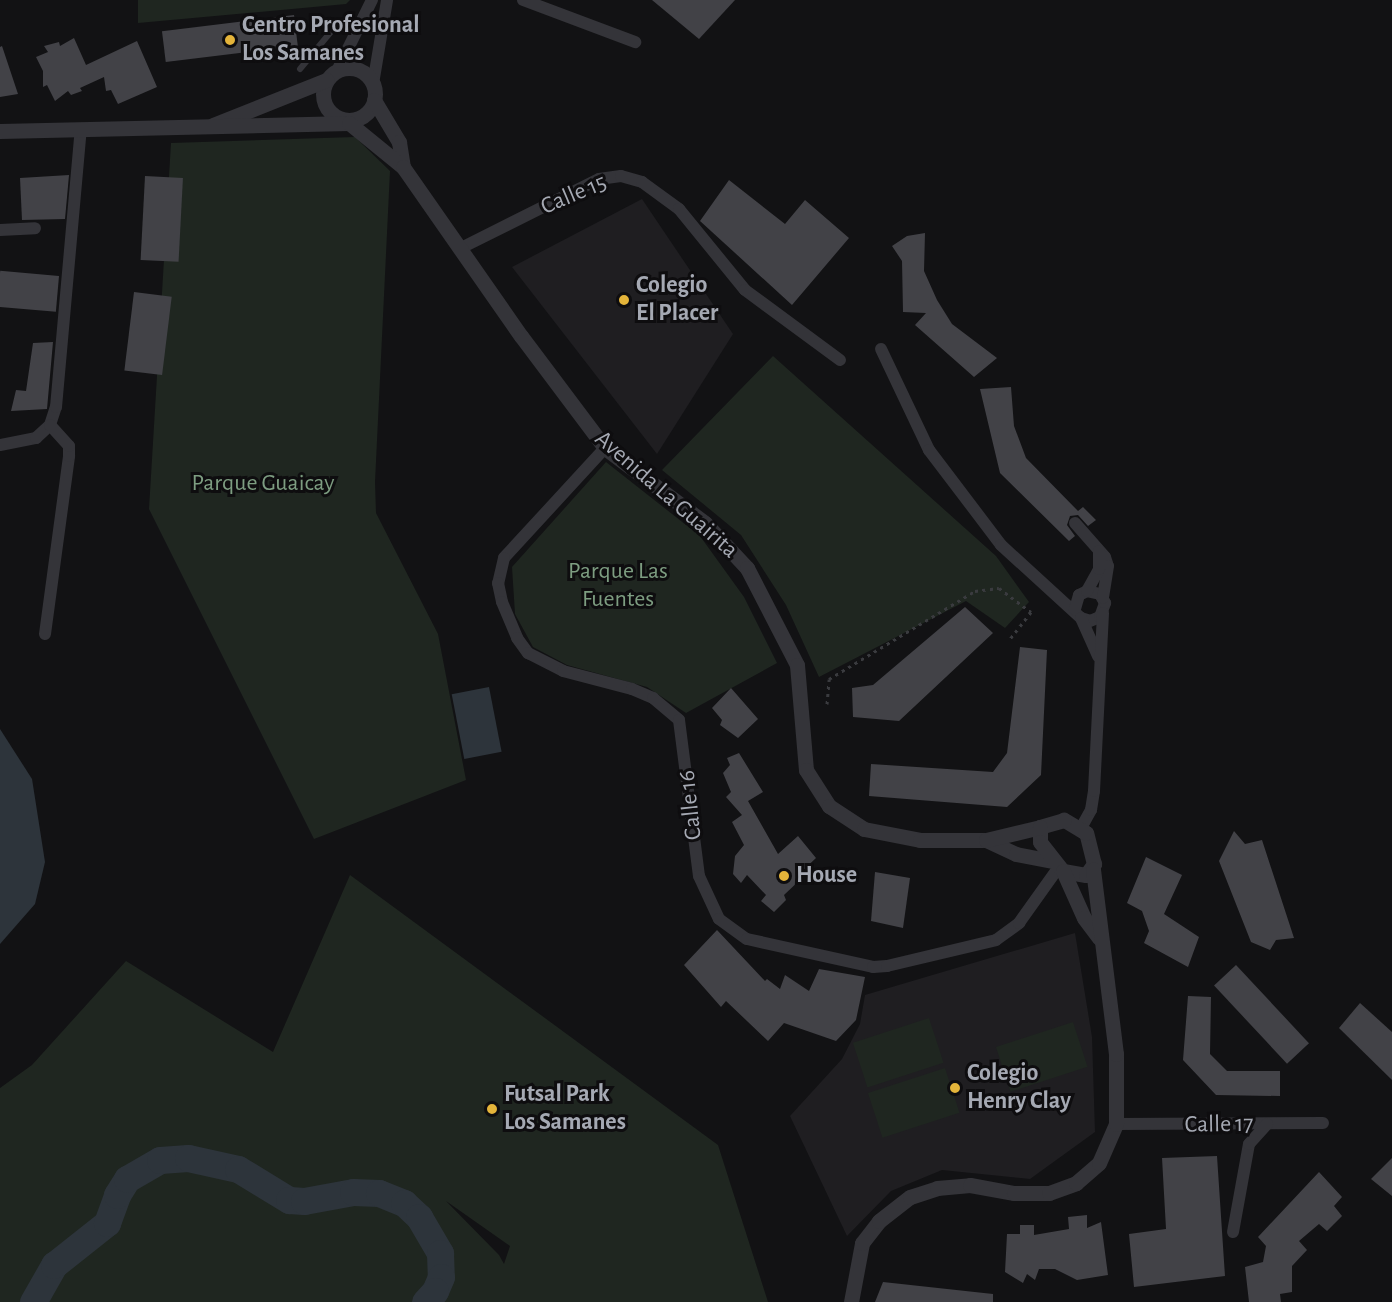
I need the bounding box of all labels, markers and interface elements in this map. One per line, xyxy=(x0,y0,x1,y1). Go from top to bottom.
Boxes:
place label: Centro Profesional Los Samanes xyxy=(242,12,420,68)
marker: Centro Profesional Los Samanes xyxy=(223,33,237,47)
street label: Calle 15 xyxy=(537,168,611,222)
place label: Colegio El Placer xyxy=(636,272,718,328)
marker: Colegio El Placer xyxy=(617,293,631,307)
street label: Avenida La Guairita xyxy=(588,425,744,565)
park label: Parque Guaicay xyxy=(192,470,334,498)
park label: Parque Las Fuentes xyxy=(568,558,668,614)
street label: Calle 16 xyxy=(673,769,709,841)
place label: House xyxy=(796,862,857,890)
marker: House xyxy=(777,869,791,883)
place label: Colegio Henry Clay xyxy=(967,1060,1071,1116)
place label: Futsal Park Los Samanes xyxy=(504,1081,626,1137)
marker: Colegio Henry Clay xyxy=(948,1081,962,1095)
marker: Futsal Park Los Samanes xyxy=(485,1102,499,1116)
street label: Calle 17 xyxy=(1184,1110,1254,1140)

